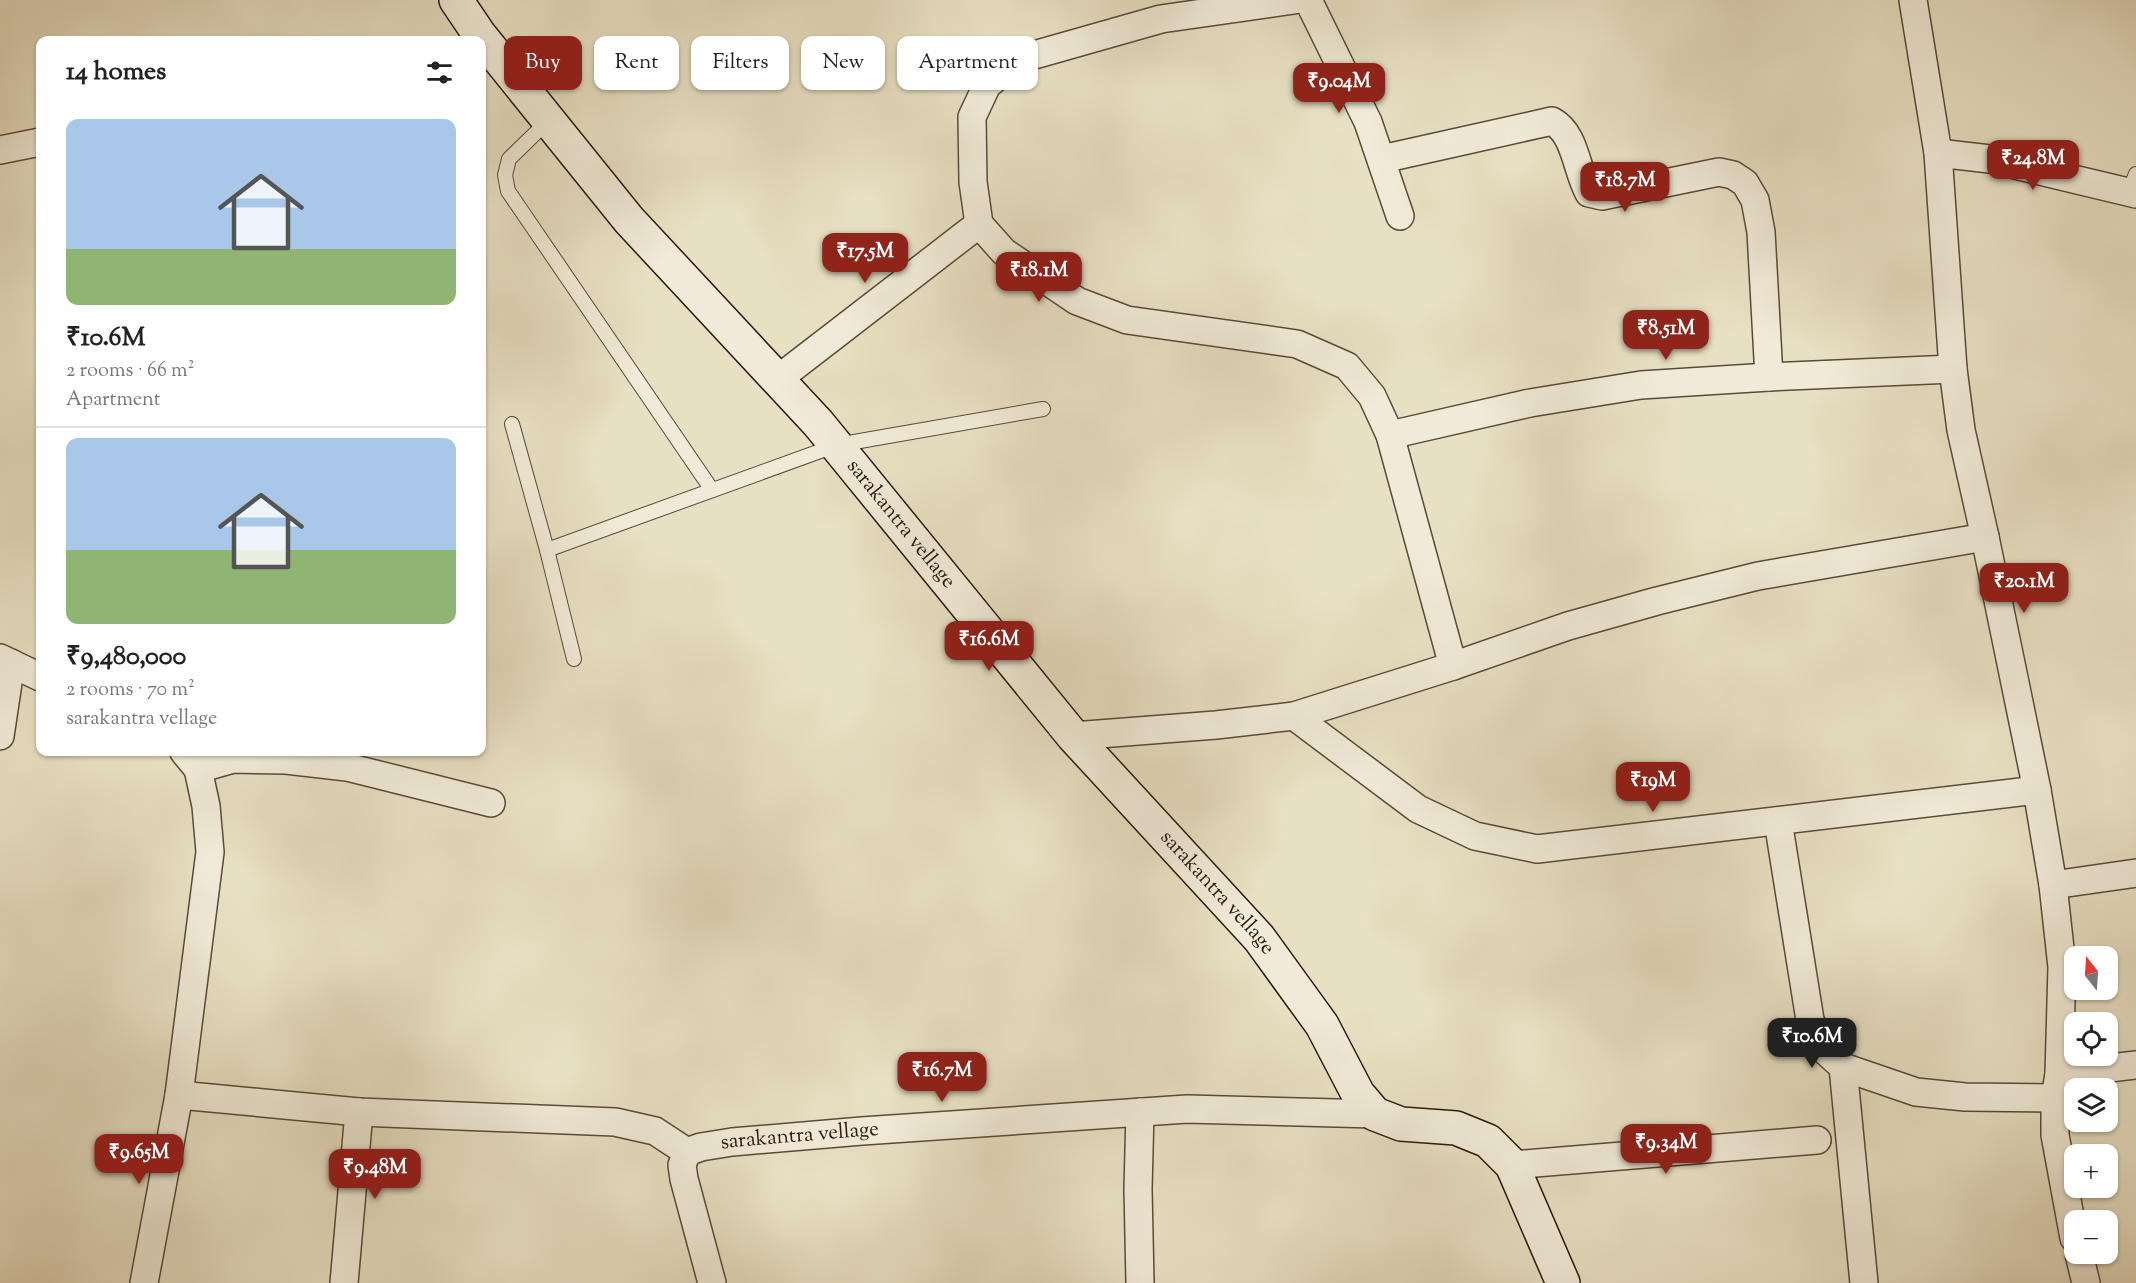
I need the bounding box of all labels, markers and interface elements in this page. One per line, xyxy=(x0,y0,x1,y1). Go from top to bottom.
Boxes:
chip: Buy xyxy=(504,36,582,90)
chip: Rent xyxy=(594,36,679,90)
chip: Filters xyxy=(691,36,789,90)
chip: New xyxy=(801,36,885,90)
chip: Apartment xyxy=(897,36,1038,90)
text: 14 homes xyxy=(66,54,166,91)
icon: filters xyxy=(423,56,456,89)
pin: ₹9.04M xyxy=(1290,63,1388,114)
text: ₹9.04M xyxy=(1307,68,1371,97)
pin: ₹24.8M xyxy=(1984,140,2082,191)
text: ₹24.8M xyxy=(2001,145,2065,174)
icon: home xyxy=(207,158,315,266)
pin: ₹18.7M xyxy=(1576,162,1674,213)
text: ₹18.7M xyxy=(1594,167,1656,196)
pin: ₹17.5M xyxy=(816,233,914,284)
text: ₹17.5M xyxy=(836,238,894,267)
pin: ₹18.1M xyxy=(990,252,1088,303)
text: ₹18.1M xyxy=(1010,257,1068,286)
pin: ₹8.51M xyxy=(1617,310,1715,361)
text: ₹8.51M xyxy=(1637,315,1695,344)
text: ₹10.6M xyxy=(66,320,145,357)
text: 2 rooms · 66 m² xyxy=(66,357,194,386)
text: Apartment xyxy=(66,386,161,415)
street label: sarakantra vellage xyxy=(839,453,962,595)
icon: home xyxy=(207,477,315,585)
pin: ₹20.1M xyxy=(1975,563,2073,614)
text: ₹20.1M xyxy=(1993,568,2055,597)
pin: ₹16.6M xyxy=(940,621,1038,672)
text: ₹16.6M xyxy=(959,626,1019,655)
text: ₹9,480,000 xyxy=(66,639,186,676)
text: 2 rooms · 70 m² xyxy=(66,676,195,705)
text: sarakantra vellage xyxy=(66,705,217,734)
pin: ₹19M xyxy=(1617,762,1689,813)
text: ₹19M xyxy=(1630,767,1676,796)
street label: sarakantra vellage xyxy=(1152,824,1282,961)
north arrow xyxy=(2064,946,2118,1000)
map controls xyxy=(2064,946,2118,1264)
button: locate xyxy=(2064,1012,2118,1066)
pin: ₹10.6M xyxy=(1763,1018,1861,1069)
text: ₹10.6M xyxy=(1781,1023,1843,1052)
pin: ₹16.7M xyxy=(893,1052,991,1103)
text: ₹16.7M xyxy=(912,1057,972,1086)
button: layers xyxy=(2064,1078,2118,1132)
street label: sarakantra vellage xyxy=(718,1115,880,1159)
pin: ₹9.34M xyxy=(1617,1124,1715,1175)
text: ₹9.34M xyxy=(1635,1129,1697,1158)
pin: ₹9.65M xyxy=(90,1134,188,1185)
text: ₹9.65M xyxy=(109,1139,169,1168)
button: + xyxy=(2064,1144,2118,1198)
pin: ₹9.48M xyxy=(326,1149,424,1200)
text: ₹9.48M xyxy=(343,1154,407,1183)
button: − xyxy=(2064,1210,2118,1264)

